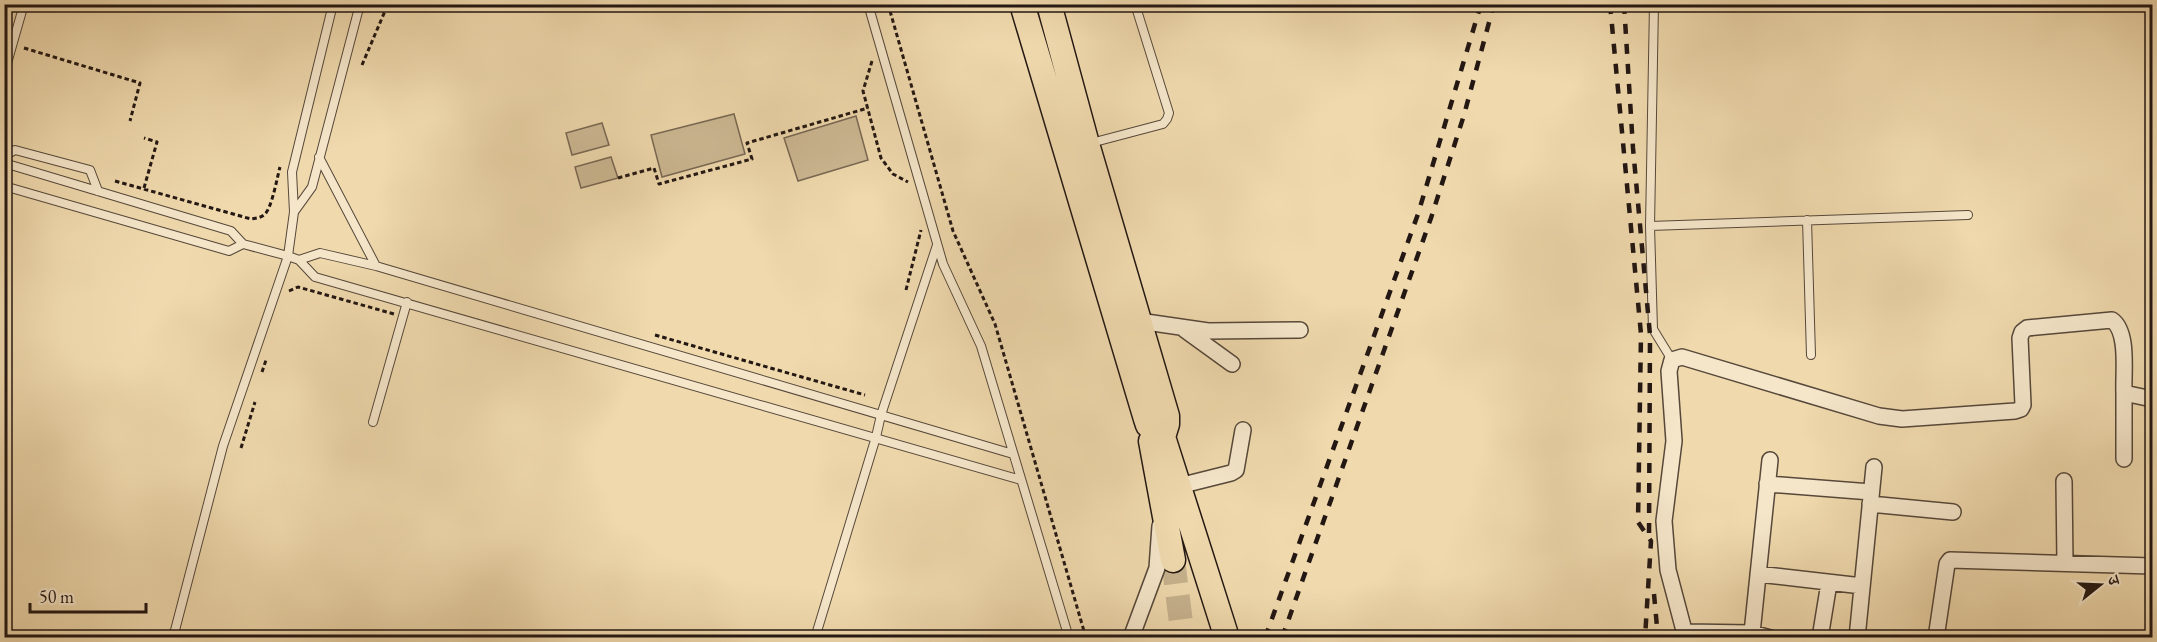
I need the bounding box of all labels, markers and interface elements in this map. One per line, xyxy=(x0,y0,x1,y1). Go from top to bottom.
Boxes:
north arrow xyxy=(2070,555,2130,615)
text: उ xyxy=(2102,572,2126,589)
scale bar xyxy=(30,576,146,614)
text: 50 m xyxy=(39,585,74,608)

